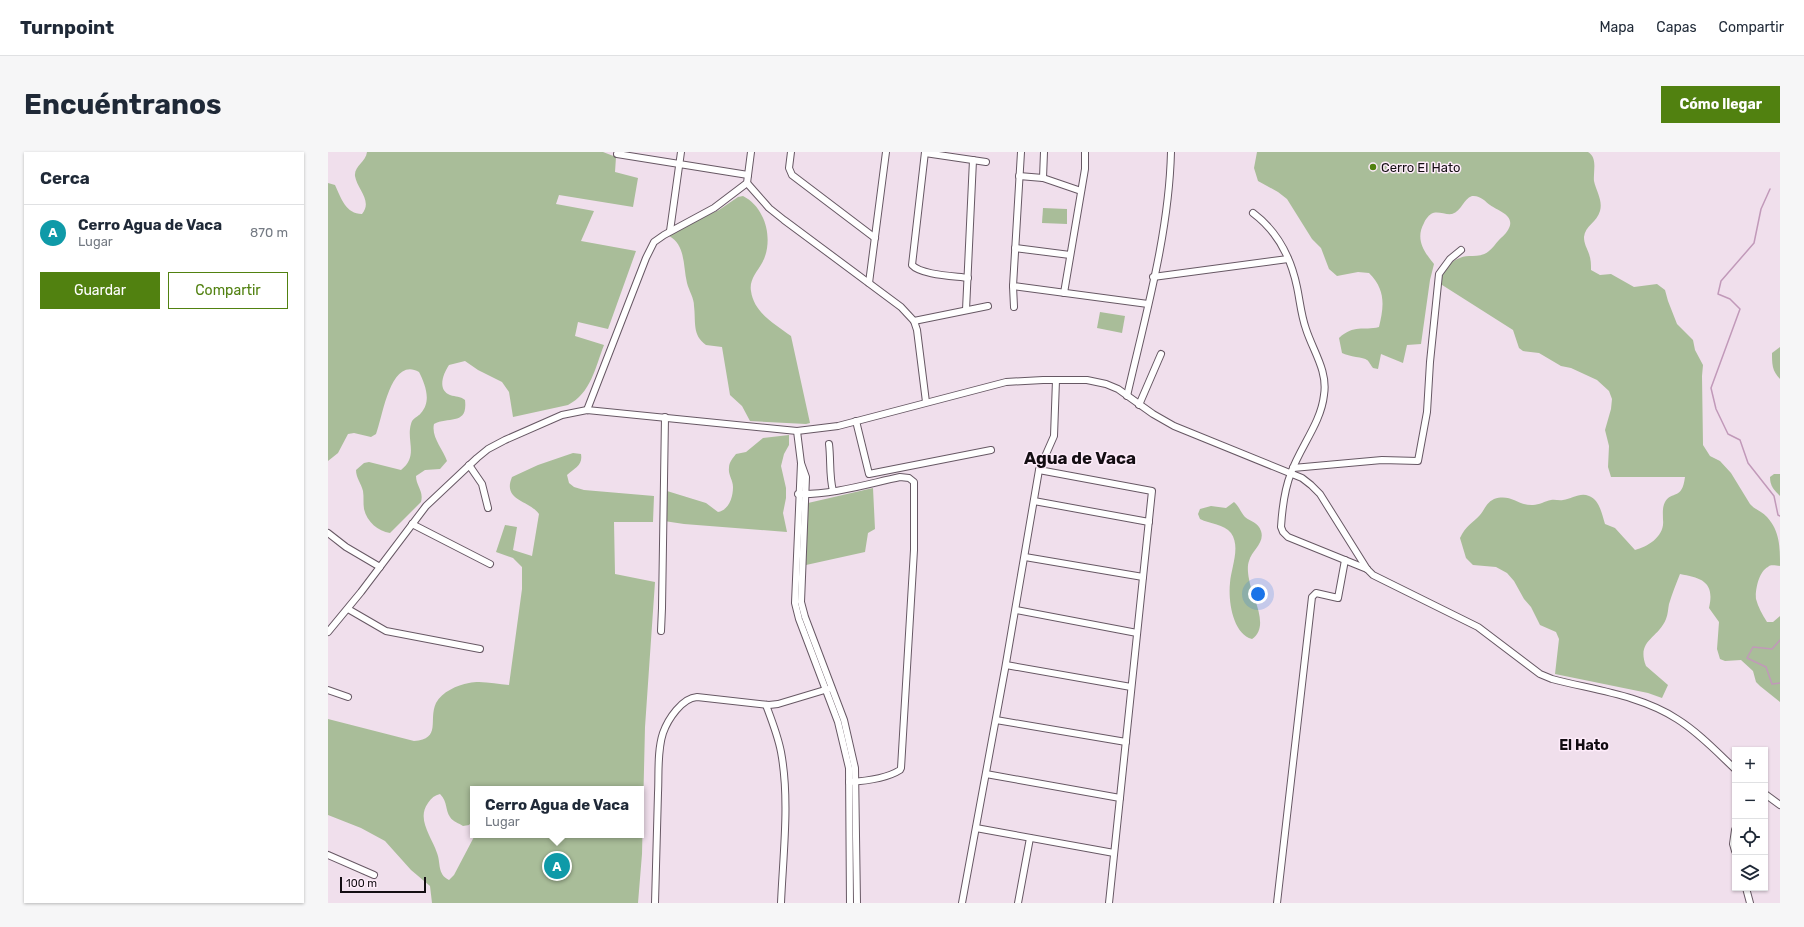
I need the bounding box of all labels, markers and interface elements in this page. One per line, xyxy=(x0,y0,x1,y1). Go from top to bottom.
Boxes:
text: Turnpoint xyxy=(20,16,114,39)
text: Mapa xyxy=(1599,19,1634,36)
text: Capas xyxy=(1656,19,1697,36)
text: Compartir xyxy=(1719,19,1784,36)
button: Cómo llegar xyxy=(1661,86,1780,123)
text: Encuéntranos xyxy=(24,88,222,121)
place label: Cerro El Hato xyxy=(1381,160,1461,175)
marker: Cerro El Hato xyxy=(1368,162,1378,172)
text: Cerca xyxy=(40,168,90,188)
text: Cerro Agua de Vaca xyxy=(78,216,222,234)
text: A xyxy=(48,225,58,240)
text: 870 m xyxy=(250,225,288,240)
text: Lugar xyxy=(78,234,113,249)
button: Guardar xyxy=(40,272,160,309)
button: Compartir xyxy=(168,272,288,309)
district label: Agua de Vaca xyxy=(1024,448,1136,468)
your location xyxy=(1248,584,1268,604)
district label: El Hato xyxy=(1559,737,1609,754)
map controls xyxy=(1732,747,1768,891)
button: + xyxy=(1732,747,1768,783)
button: − xyxy=(1732,783,1768,819)
popup xyxy=(470,786,644,838)
text: Cerro Agua de Vaca xyxy=(485,796,629,814)
text: Lugar xyxy=(485,814,520,829)
button: locate xyxy=(1732,819,1768,855)
pin: A xyxy=(544,851,570,881)
button: layers xyxy=(1732,855,1768,891)
scale bar xyxy=(340,875,426,894)
text: 100 m xyxy=(346,877,377,890)

